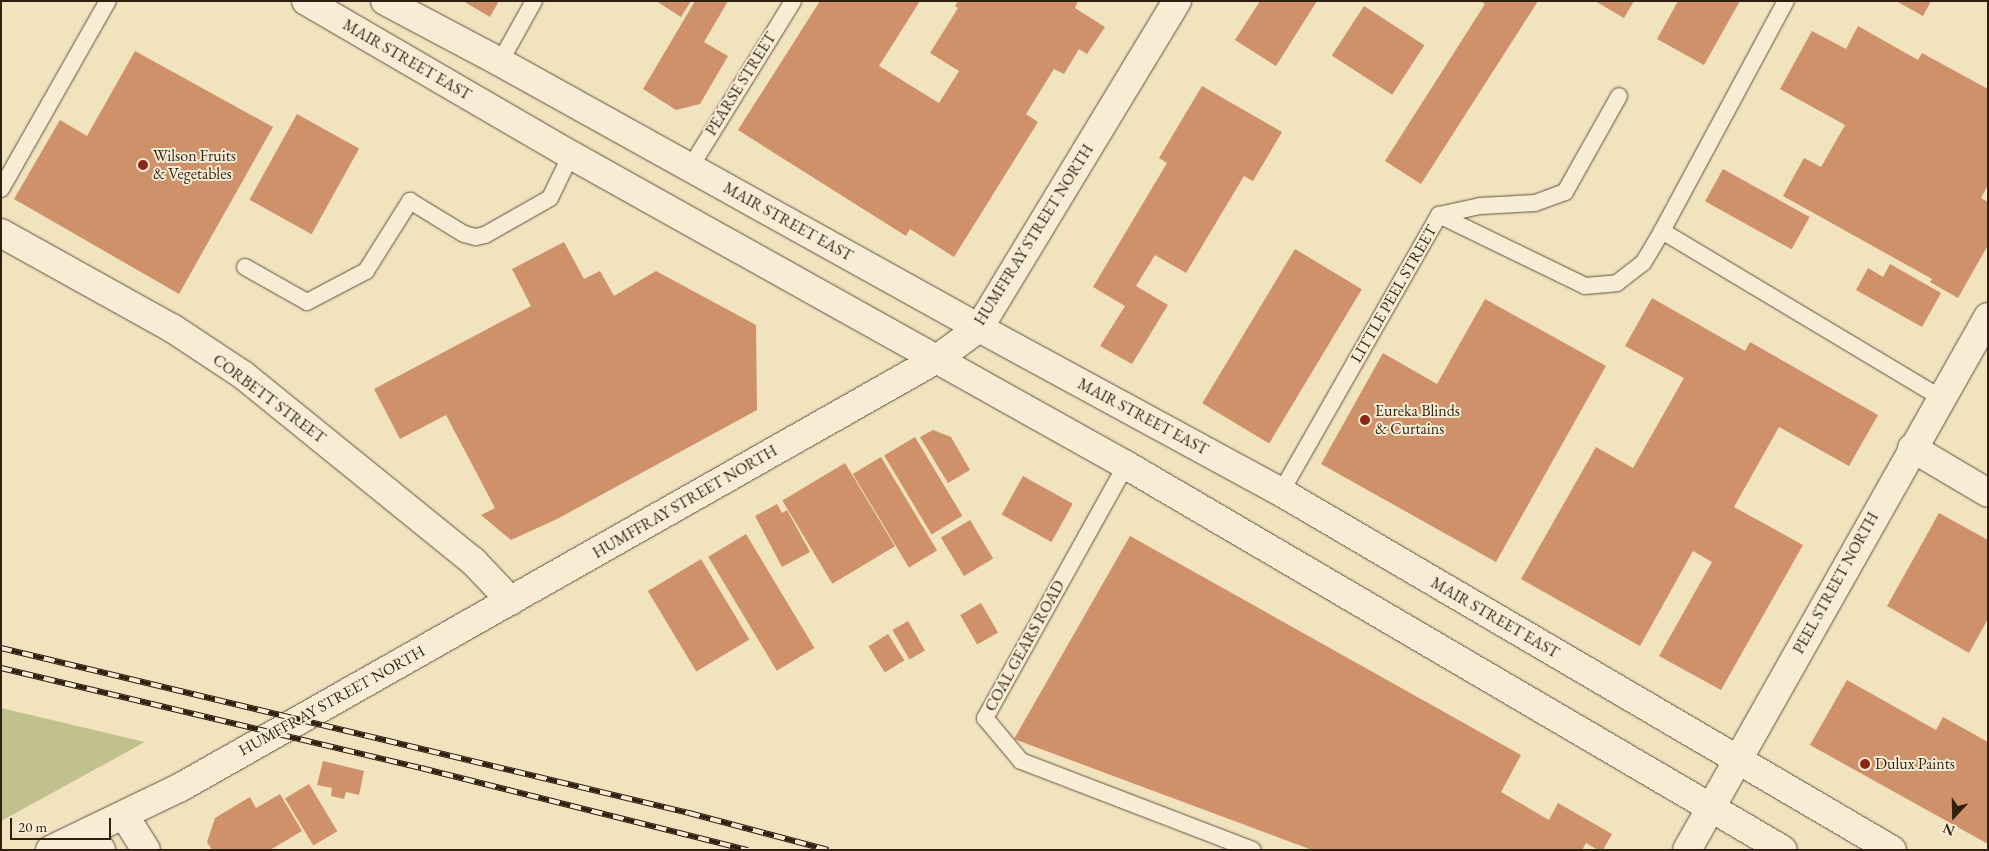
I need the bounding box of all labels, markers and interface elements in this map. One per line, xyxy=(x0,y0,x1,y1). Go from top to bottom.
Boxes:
street label: MAIR STREET EAST xyxy=(339,15,475,105)
street label: PEARSE STREET xyxy=(702,29,780,139)
street label: HUMFFRAY STREET NORTH xyxy=(970,141,1098,329)
place label: Wilson Fruits & Vegetables xyxy=(153,146,236,184)
marker: Wilson Fruits & Vegetables xyxy=(137,159,149,171)
street label: MAIR STREET EAST xyxy=(720,178,856,266)
street label: LITTLE PEEL STREET xyxy=(1347,222,1441,366)
street label: CORBETT STREET xyxy=(209,350,329,448)
street label: MAIR STREET EAST xyxy=(1074,374,1212,460)
place label: Eureka Blinds & Curtains xyxy=(1375,401,1460,439)
marker: Eureka Blinds & Curtains xyxy=(1359,414,1371,426)
street label: HUMFFRAY STREET NORTH xyxy=(589,441,781,563)
street label: PEEL STREET NORTH xyxy=(1789,509,1883,657)
street label: MAIR STREET EAST xyxy=(1427,573,1563,663)
street label: COAL GEARS ROAD xyxy=(981,577,1069,715)
street label: HUMFFRAY STREET NORTH xyxy=(236,642,428,760)
place label: Dulux Paints xyxy=(1875,754,1955,774)
marker: Dulux Paints xyxy=(1859,758,1871,770)
north arrow xyxy=(1929,791,1979,841)
scale bar xyxy=(12,808,114,840)
text: 20 m xyxy=(18,817,47,836)
text: N xyxy=(1940,820,1957,840)

